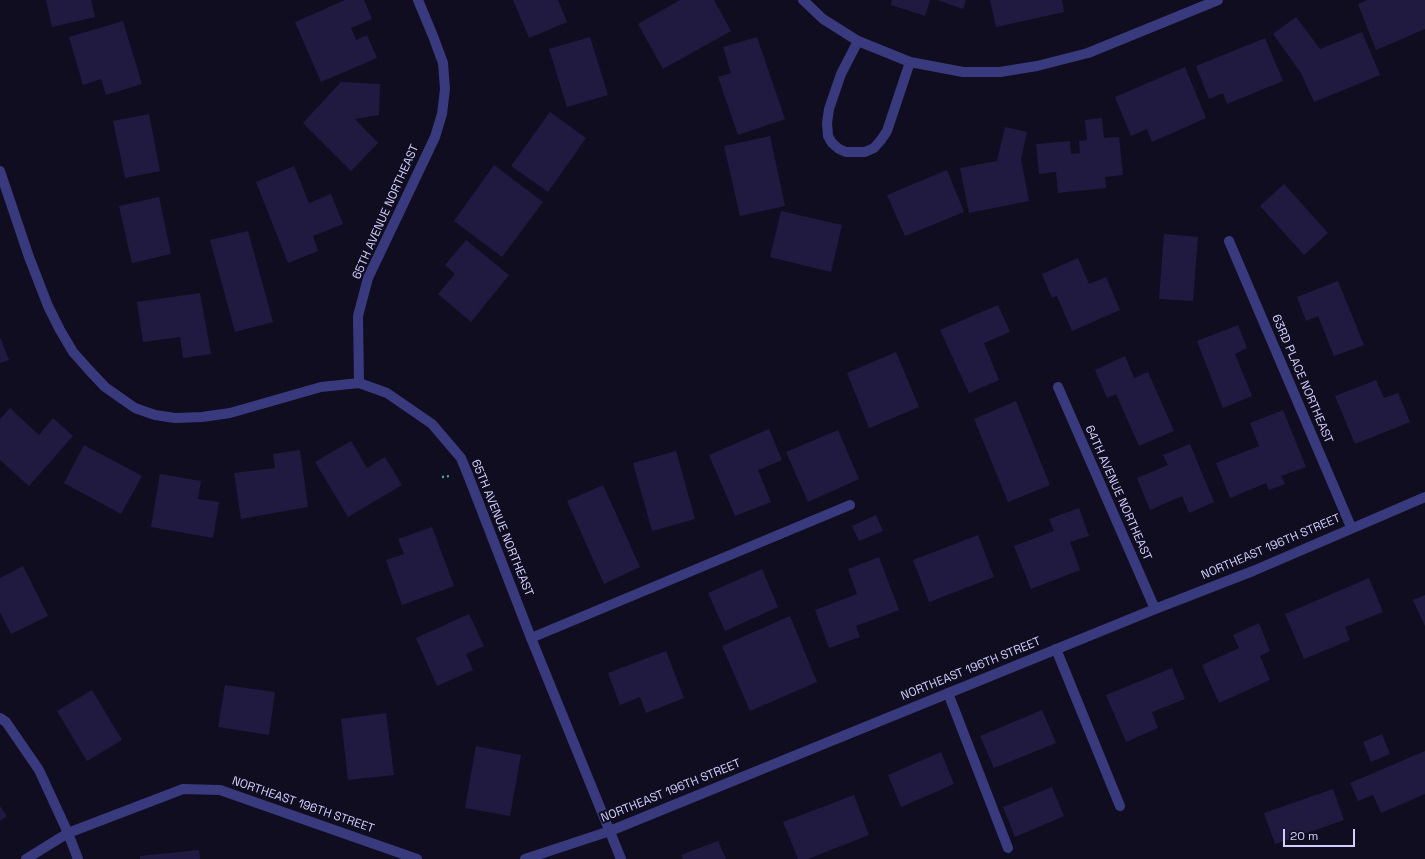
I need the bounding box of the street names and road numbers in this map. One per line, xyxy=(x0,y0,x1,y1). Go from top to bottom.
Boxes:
street label: 65TH AVENUE NORTHEAST xyxy=(350,142,422,282)
street label: 63RD PLACE NORTHEAST xyxy=(1268,312,1336,446)
street label: 64TH AVENUE NORTHEAST xyxy=(1082,423,1154,563)
street label: 65TH AVENUE NORTHEAST xyxy=(468,458,536,598)
street label: NORTHEAST 196TH STREET xyxy=(1199,511,1343,583)
street label: NORTHEAST 196TH STREET xyxy=(899,634,1043,704)
street label: NORTHEAST 196TH STREET xyxy=(599,756,743,826)
street label: NORTHEAST 196TH STREET xyxy=(230,774,376,836)

